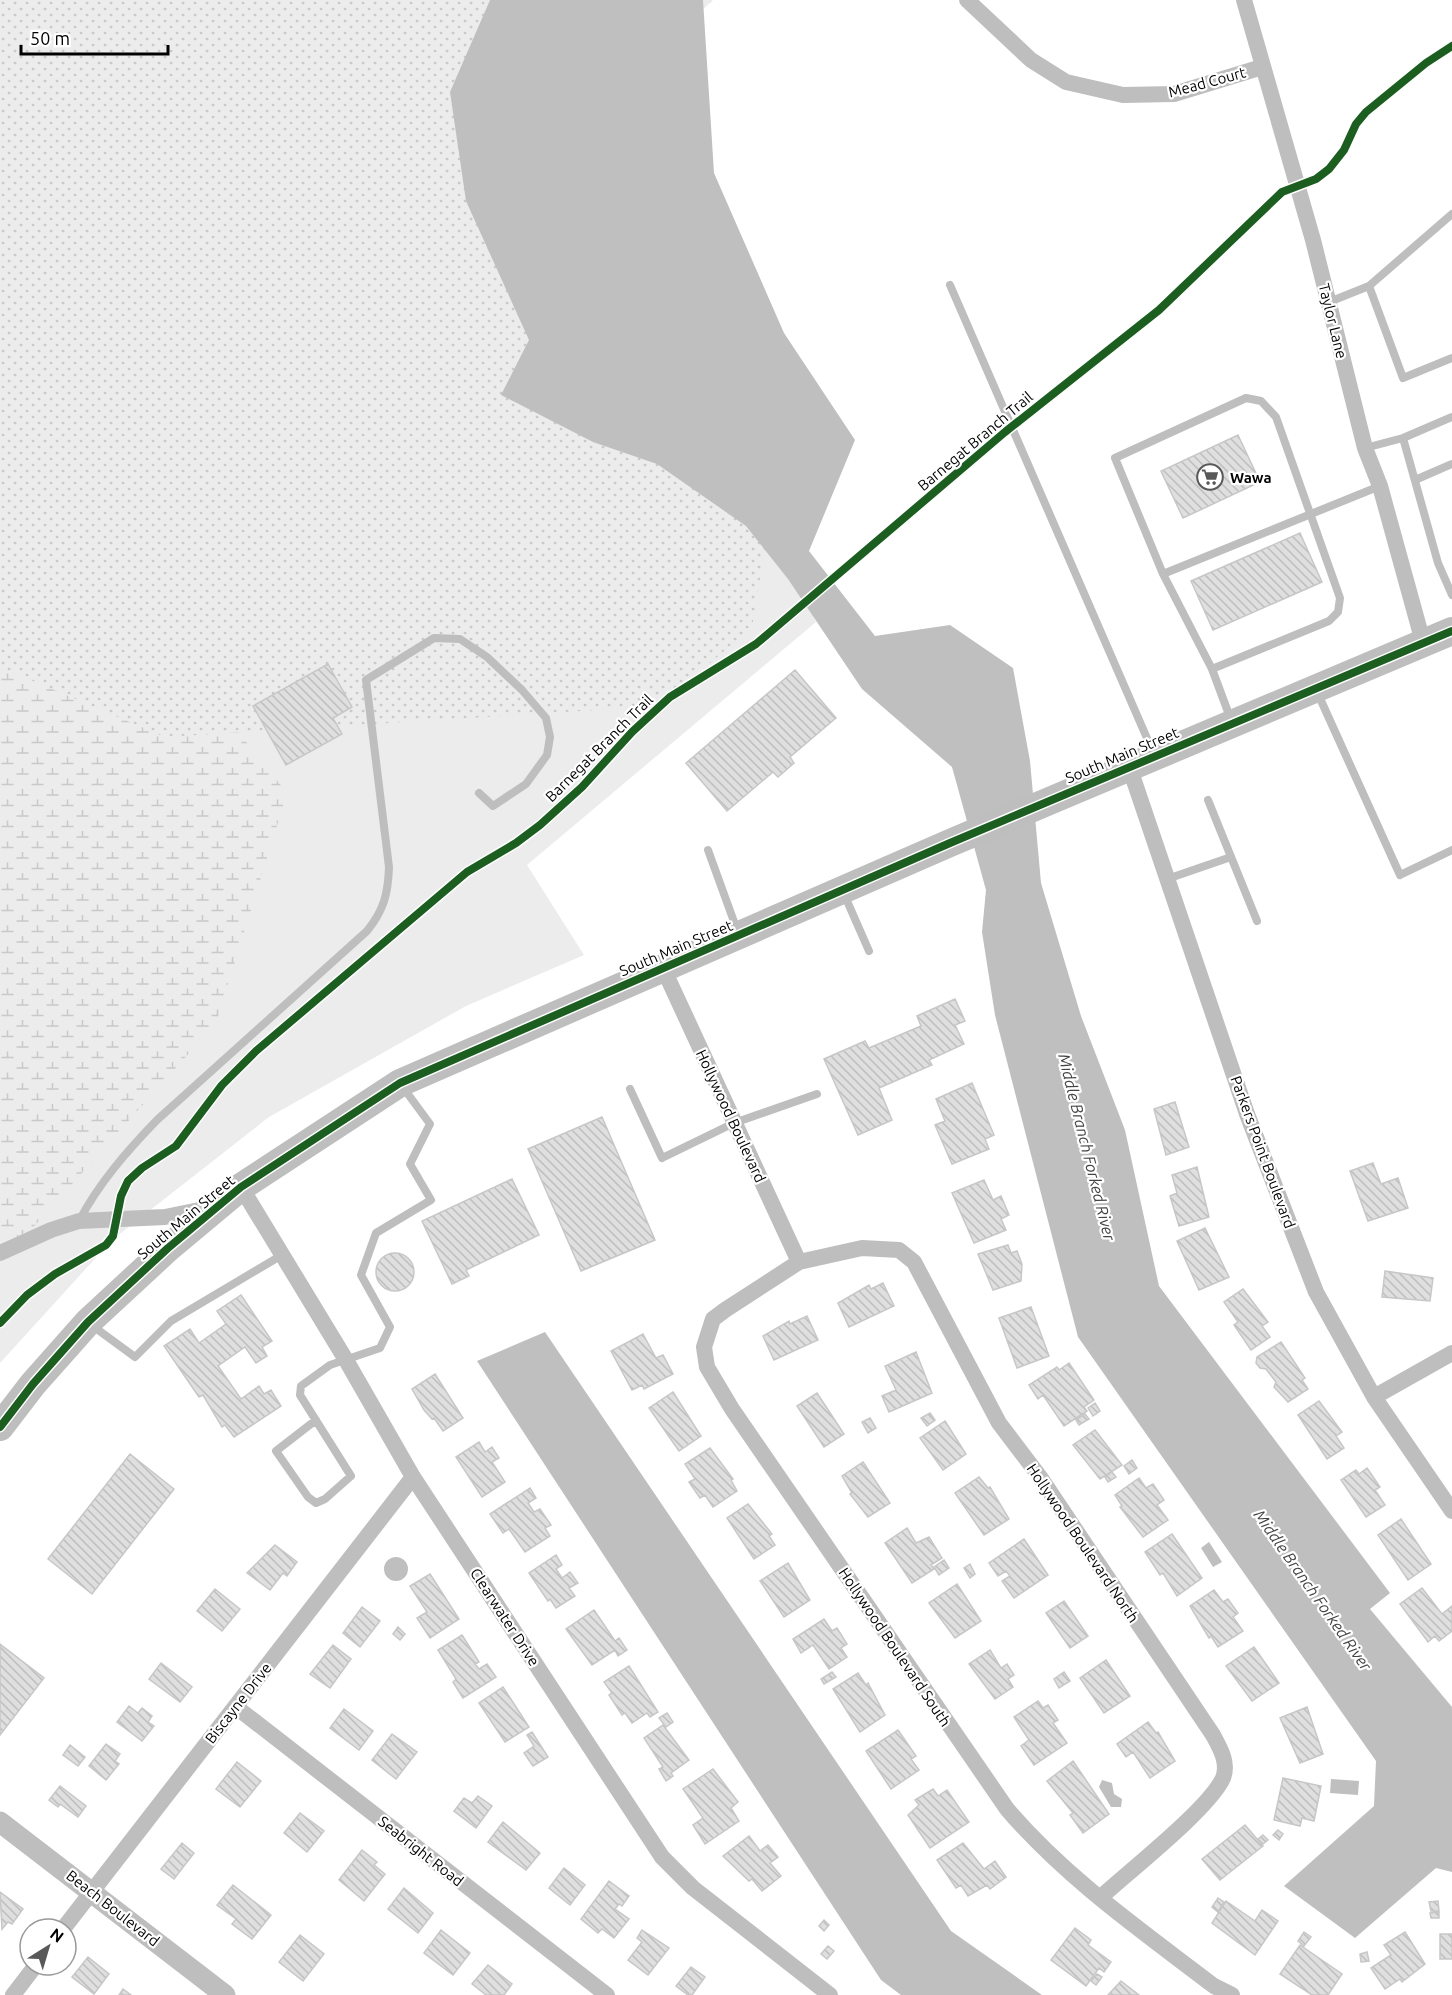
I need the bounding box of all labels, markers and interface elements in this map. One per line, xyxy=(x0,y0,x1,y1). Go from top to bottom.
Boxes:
scale bar xyxy=(21,18,168,56)
text: 50 m xyxy=(30,28,70,48)
street label: Mead Court xyxy=(1166,63,1248,100)
street label: Taylor Lane xyxy=(1315,282,1351,360)
street label: Barnegat Branch Trail xyxy=(914,388,1036,494)
supermarket icon: Wawa xyxy=(1195,462,1225,492)
place label: Wawa xyxy=(1230,469,1272,486)
street label: Barnegat Branch Trail xyxy=(542,691,656,805)
street label: South Main Street xyxy=(1063,723,1181,787)
street label: South Main Street xyxy=(617,916,735,980)
street label: Hollywood Boulevard xyxy=(693,1047,769,1185)
water label: Middle Branch Forked River xyxy=(1055,1052,1119,1243)
street label: Parkers Point Boulevard xyxy=(1227,1073,1299,1231)
street label: South Main Street xyxy=(134,1171,238,1263)
street label: Hollywood Boulevard North xyxy=(1024,1461,1142,1625)
water label: Middle Branch Forked River xyxy=(1251,1506,1376,1675)
street label: Hollywood Boulevard South xyxy=(836,1564,954,1730)
street label: Clearwater Drive xyxy=(467,1565,543,1669)
street label: Biscayne Drive xyxy=(201,1659,275,1747)
street label: Seabright Road xyxy=(375,1813,467,1889)
street label: Beach Boulevard xyxy=(63,1867,163,1949)
north arrow xyxy=(18,1917,78,1977)
text: N xyxy=(47,1924,67,1946)

